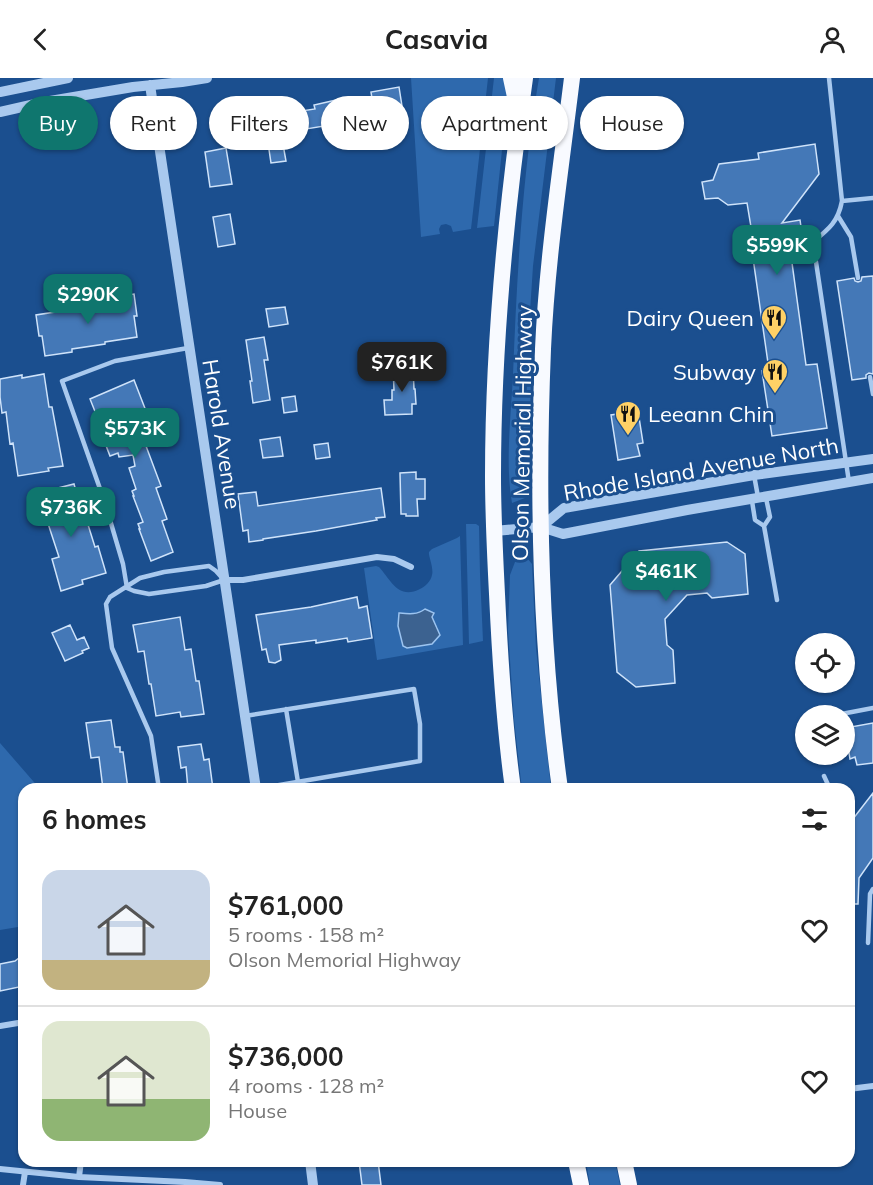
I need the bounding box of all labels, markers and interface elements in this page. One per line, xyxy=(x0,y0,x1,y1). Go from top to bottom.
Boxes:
text: Casavia xyxy=(385,22,488,56)
icon: back xyxy=(24,23,57,56)
icon: person xyxy=(816,23,849,56)
chip: Buy xyxy=(18,96,98,150)
chip: Rent xyxy=(110,96,197,150)
chip: Filters xyxy=(209,96,309,150)
chip: New xyxy=(321,96,409,150)
chip: Apartment xyxy=(421,96,568,150)
chip: House xyxy=(580,96,684,150)
pin: $599K xyxy=(735,225,819,276)
text: $599K xyxy=(746,232,808,257)
pin: $290K xyxy=(46,274,130,325)
text: $290K xyxy=(57,281,119,306)
restaurant icon: Dairy Queen xyxy=(759,303,789,341)
street label: Olson Memorial Highway xyxy=(506,304,538,561)
place label: Dairy Queen xyxy=(627,304,754,332)
pin: $761K xyxy=(360,342,444,393)
text: $761K xyxy=(371,349,433,374)
street label: Harold Avenue xyxy=(196,357,248,511)
restaurant icon: Subway xyxy=(760,357,790,395)
place label: Subway xyxy=(673,358,756,386)
restaurant icon: Leeann Chin xyxy=(613,399,643,437)
place label: Leeann Chin xyxy=(648,400,775,428)
pin: $573K xyxy=(93,408,177,459)
text: $573K xyxy=(104,415,166,440)
street label: Rhode Island Avenue North xyxy=(561,431,841,507)
pin: $736K xyxy=(29,487,113,538)
text: $736K xyxy=(40,494,102,519)
pin: $461K xyxy=(624,551,708,602)
text: $461K xyxy=(635,558,697,583)
map controls xyxy=(795,633,855,765)
button: locate xyxy=(795,633,855,693)
button: layers xyxy=(795,705,855,765)
text: 6 homes xyxy=(42,803,146,836)
icon: filters xyxy=(798,803,831,836)
text: $761,000 xyxy=(228,889,344,922)
icon: home xyxy=(90,894,162,966)
icon: heart xyxy=(798,914,831,947)
text: 5 rooms · 158 m² xyxy=(228,922,384,947)
text: Olson Memorial Highway xyxy=(228,947,461,972)
text: $736,000 xyxy=(228,1040,344,1073)
icon: home xyxy=(90,1045,162,1117)
icon: heart xyxy=(798,1065,831,1098)
text: 4 rooms · 128 m² xyxy=(228,1073,384,1098)
text: House xyxy=(228,1098,287,1123)

